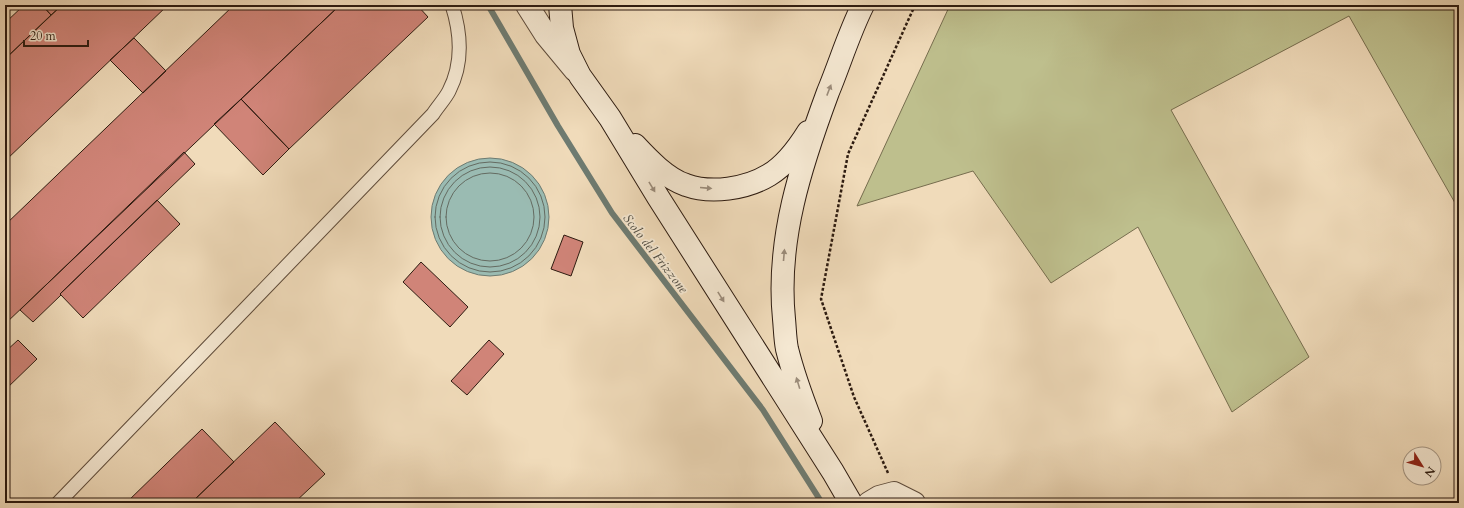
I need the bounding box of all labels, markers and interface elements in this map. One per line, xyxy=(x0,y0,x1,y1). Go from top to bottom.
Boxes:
scale bar xyxy=(24,22,88,48)
text: 20 m xyxy=(30,28,57,44)
one-way arrow xyxy=(827,84,833,96)
one-way arrow xyxy=(648,182,656,192)
one-way arrow xyxy=(700,185,712,192)
water label: Scolo del Frizzone xyxy=(619,210,693,298)
one-way arrow xyxy=(781,249,787,261)
one-way arrow xyxy=(718,291,725,303)
one-way arrow xyxy=(795,377,801,389)
north arrow xyxy=(1402,446,1442,486)
text: N xyxy=(1420,463,1438,480)

